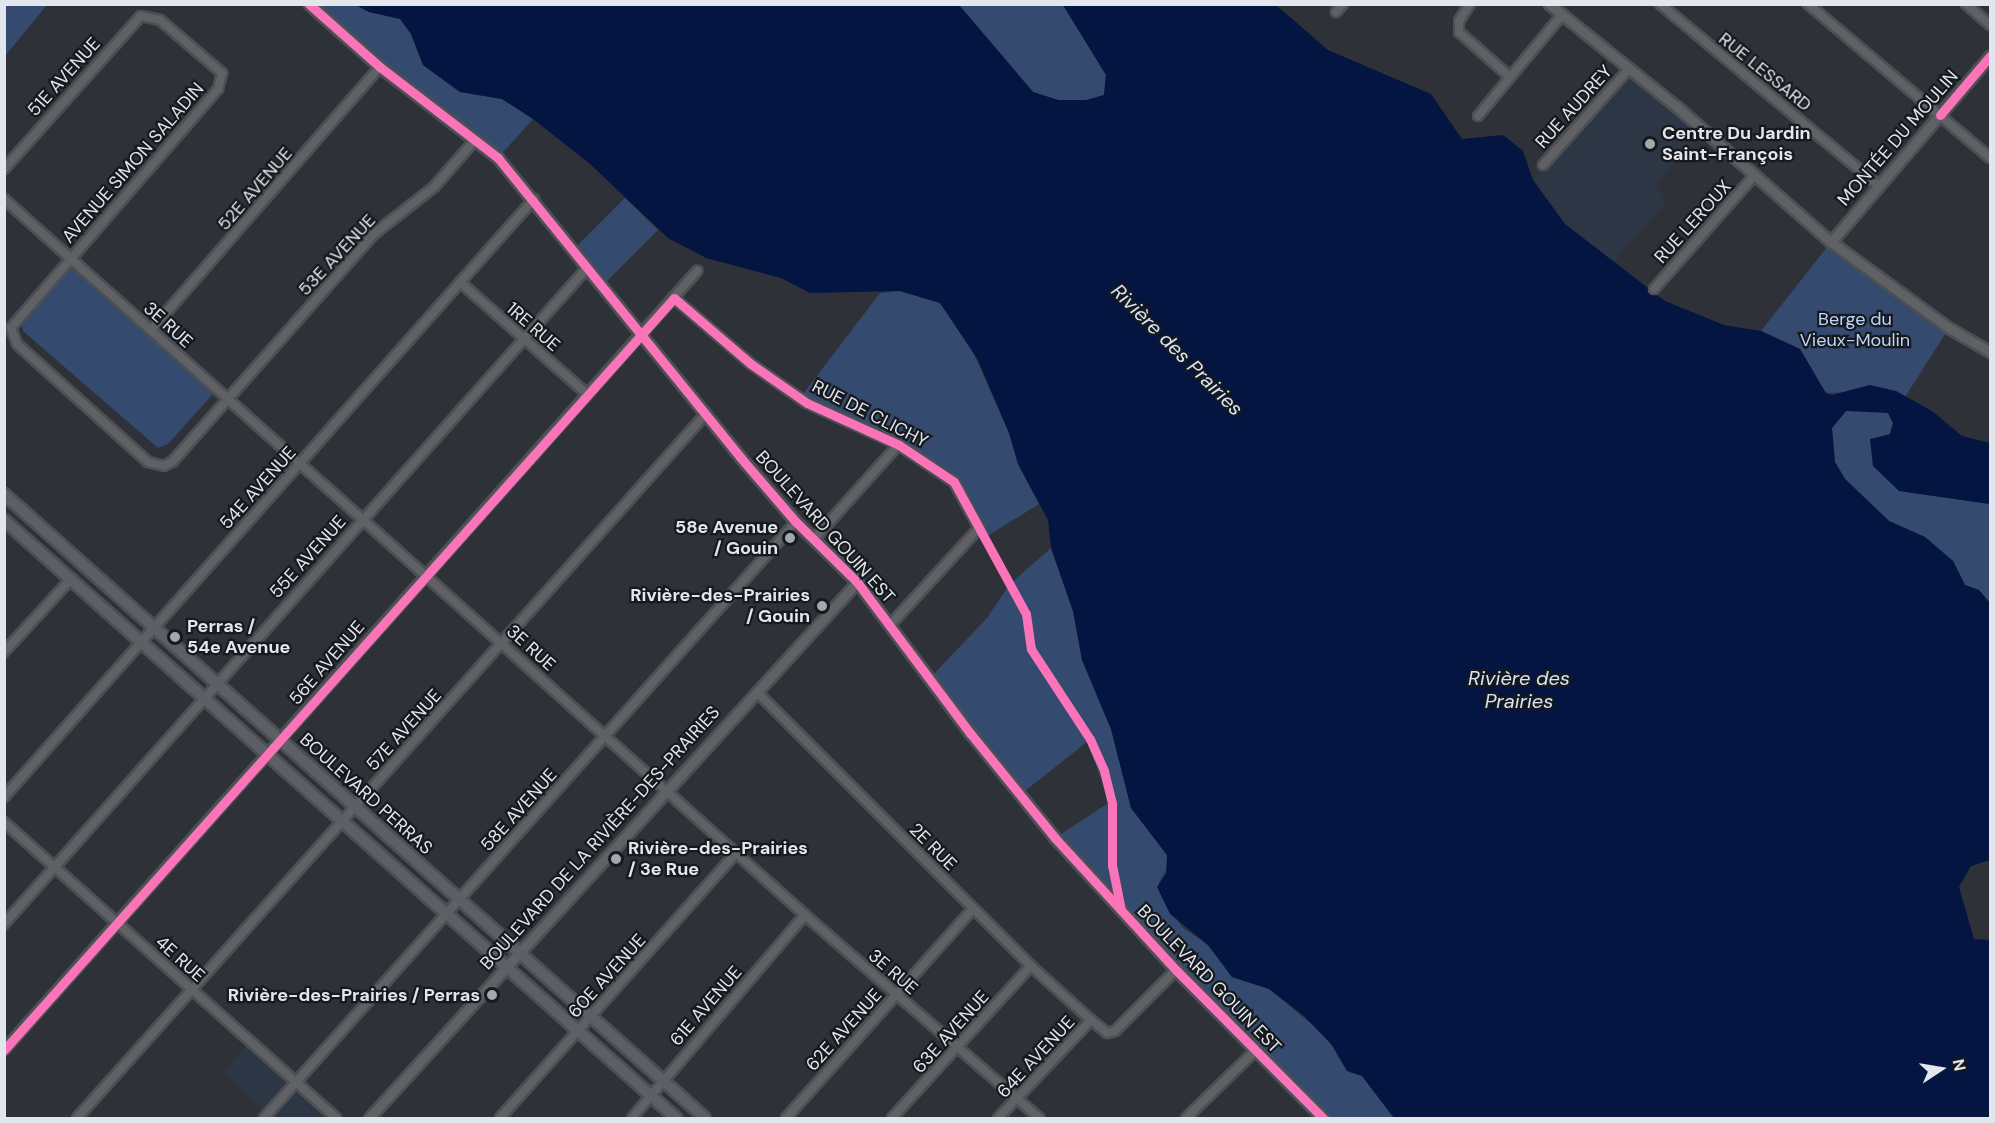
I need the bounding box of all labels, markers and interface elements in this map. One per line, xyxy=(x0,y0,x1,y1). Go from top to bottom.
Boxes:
street label: RUE LESSARD xyxy=(1714,28,1816,116)
street label: 51E AVENUE xyxy=(23,33,105,121)
street label: RUE AUDREY xyxy=(1531,61,1617,153)
street label: MONTÉE DU MOULIN xyxy=(1833,66,1963,210)
street label: AVENUE SIMON SALADIN xyxy=(57,78,209,248)
place label: Centre Du Jardin Saint-François xyxy=(1662,123,1811,166)
marker: Centre Du Jardin Saint-François xyxy=(1643,137,1657,151)
street label: 52E AVENUE xyxy=(213,143,297,235)
street label: RUE LEROUX xyxy=(1650,176,1736,268)
street label: 53E AVENUE xyxy=(294,210,380,300)
water label: Rivière des Prairies xyxy=(1106,279,1248,421)
street label: 3E RUE xyxy=(139,297,197,353)
street label: 1RE RUE xyxy=(502,298,564,356)
park label: Berge du Vieux-Moulin xyxy=(1800,309,1910,352)
street label: RUE DE CLICHY xyxy=(809,376,931,452)
street label: 54E AVENUE xyxy=(215,442,301,534)
street label: BOULEVARD GOUIN EST xyxy=(751,446,899,608)
street label: 55E AVENUE xyxy=(265,511,351,603)
place label: 58e Avenue / Gouin xyxy=(675,517,778,560)
marker: 58e Avenue / Gouin xyxy=(783,531,797,545)
place label: Rivière-des-Prairies / Gouin xyxy=(630,585,810,628)
marker: Rivière-des-Prairies / Gouin xyxy=(815,599,829,613)
place label: Perras / 54e Avenue xyxy=(187,616,290,658)
street label: 56E AVENUE xyxy=(285,617,369,709)
street label: 3E RUE xyxy=(502,620,560,676)
marker: Perras / 54e Avenue xyxy=(168,630,182,644)
water label: Rivière des Prairies xyxy=(1468,666,1570,713)
street label: 57E AVENUE xyxy=(362,685,446,775)
street label: BOULEVARD DE LA RIVIÈRE-DES-PRAIRIES xyxy=(476,702,724,974)
street label: BOULEVARD PERRAS xyxy=(295,729,437,859)
street label: 58E AVENUE xyxy=(476,764,562,856)
street label: 2E RUE xyxy=(905,819,961,875)
place label: Rivière-des-Prairies / 3e Rue xyxy=(628,838,808,880)
marker: Rivière-des-Prairies / 3e Rue xyxy=(609,852,623,866)
street label: BOULEVARD GOUIN EST xyxy=(1133,900,1285,1058)
street label: 60E AVENUE xyxy=(564,930,650,1022)
street label: 4E RUE xyxy=(151,931,209,987)
street label: 3E RUE xyxy=(864,945,922,999)
street label: 61E AVENUE xyxy=(665,962,747,1050)
place label: Rivière-des-Prairies / Perras xyxy=(228,984,480,1006)
street label: 62E AVENUE xyxy=(802,985,886,1075)
street label: 63E AVENUE xyxy=(908,986,994,1078)
marker: Rivière-des-Prairies / Perras xyxy=(485,988,499,1002)
street label: 64E AVENUE xyxy=(993,1012,1079,1102)
north arrow xyxy=(1911,1039,1971,1099)
text: N xyxy=(1948,1057,1971,1073)

